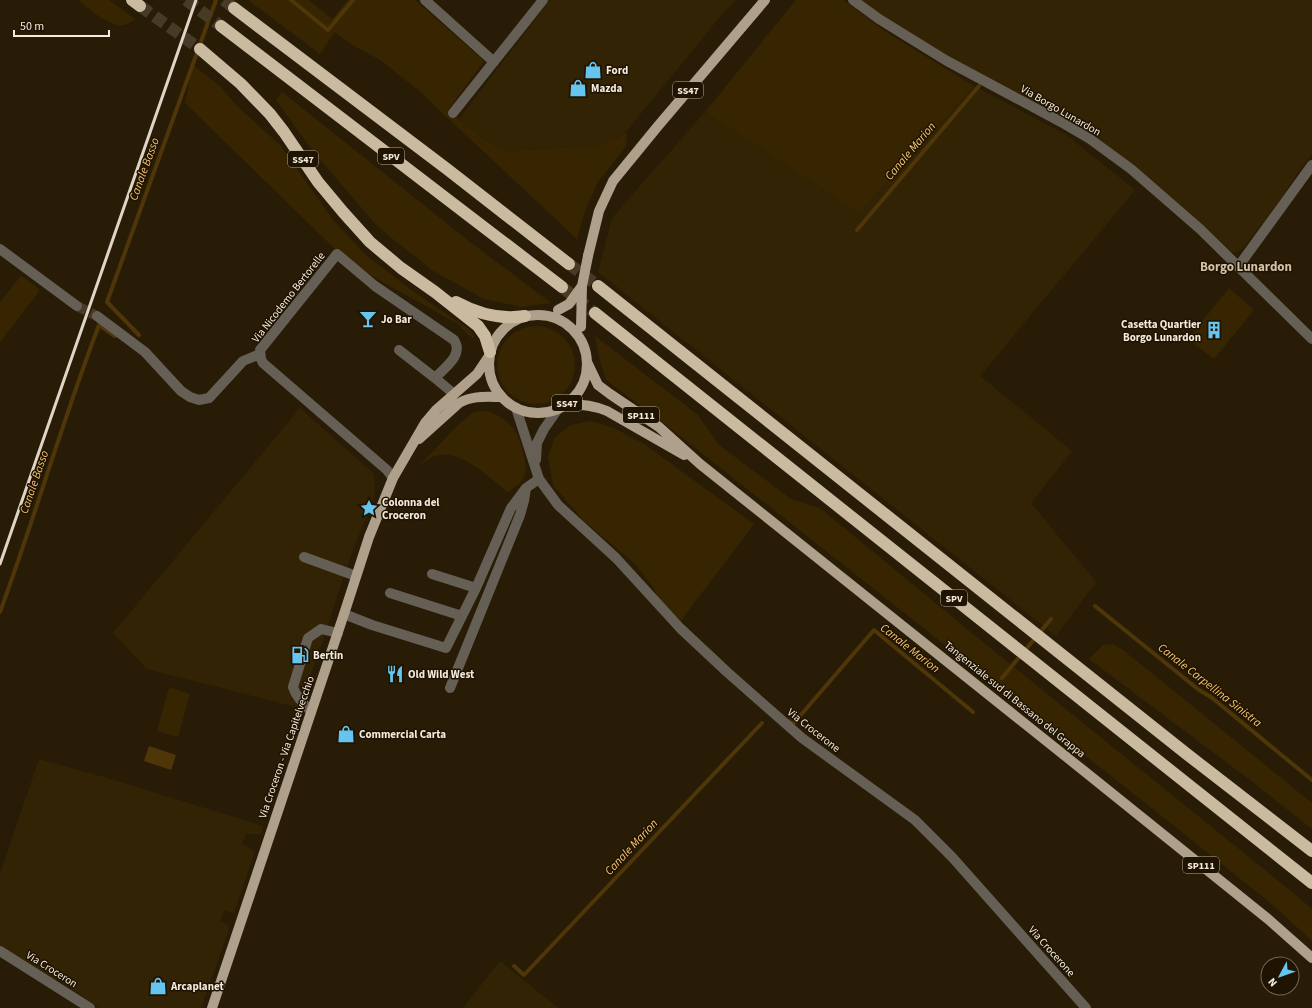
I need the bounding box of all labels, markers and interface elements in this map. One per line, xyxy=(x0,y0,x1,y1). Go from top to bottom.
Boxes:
scale bar xyxy=(14,12,109,38)
text: 50 m xyxy=(20,18,44,35)
shop icon: Ford xyxy=(583,60,603,80)
place label: Ford xyxy=(606,63,628,78)
shop icon: Mazda xyxy=(568,78,588,98)
place label: Mazda xyxy=(591,81,622,96)
street label: Via Borgo Lunardon xyxy=(1018,81,1104,140)
road number: SS47 xyxy=(673,82,703,98)
water label: Canale Marion xyxy=(881,119,940,184)
water label: Canale Basso xyxy=(125,135,164,203)
road number: SPV xyxy=(378,148,404,164)
road number: SS47 xyxy=(288,151,318,167)
street label: Via Nicodemo Bertorelle xyxy=(248,249,329,346)
district label: Borgo Lunardon xyxy=(1200,258,1292,276)
bar icon: Jo Bar xyxy=(358,309,378,329)
place label: Jo Bar xyxy=(381,312,412,327)
place label: Casetta Quartier Borgo Lunardon xyxy=(1121,317,1202,345)
building icon: Casetta Quartier Borgo Lunardon xyxy=(1204,320,1224,340)
road number: SS47 xyxy=(552,395,582,411)
road number: SP111 xyxy=(623,407,659,423)
water label: Canale Basso xyxy=(16,448,53,516)
place label: Colonna del Croceron xyxy=(382,495,440,523)
place icon: Colonna del Croceron xyxy=(359,498,379,518)
road number: SPV xyxy=(941,590,967,606)
water label: Canale Marion xyxy=(876,620,943,677)
street label: Tangenziale sud di Bassano del Grappa xyxy=(941,638,1089,761)
water label: Canale Carpellina Sinistra xyxy=(1154,639,1266,732)
fuel station icon: Bertin xyxy=(290,645,310,665)
place label: Bertin xyxy=(313,648,343,663)
restaurant icon: Old Wild West xyxy=(385,664,405,684)
place label: Old Wild West xyxy=(408,667,475,682)
street label: Via Croceron - Via Capitelvecchio xyxy=(255,674,318,820)
street label: Via Crocerone xyxy=(784,705,844,756)
shop icon: Commercial Carta xyxy=(336,724,356,744)
place label: Commercial Carta xyxy=(359,727,446,742)
water label: Canale Marion xyxy=(601,816,662,879)
road number: SP111 xyxy=(1183,857,1219,873)
street label: Via Crocerone xyxy=(1025,923,1079,980)
street label: Via Croceron xyxy=(23,948,80,991)
north arrow xyxy=(1260,956,1300,996)
text: N xyxy=(1265,975,1281,990)
shop icon: Arcaplanet xyxy=(148,976,168,996)
place label: Arcaplanet xyxy=(170,979,225,994)

